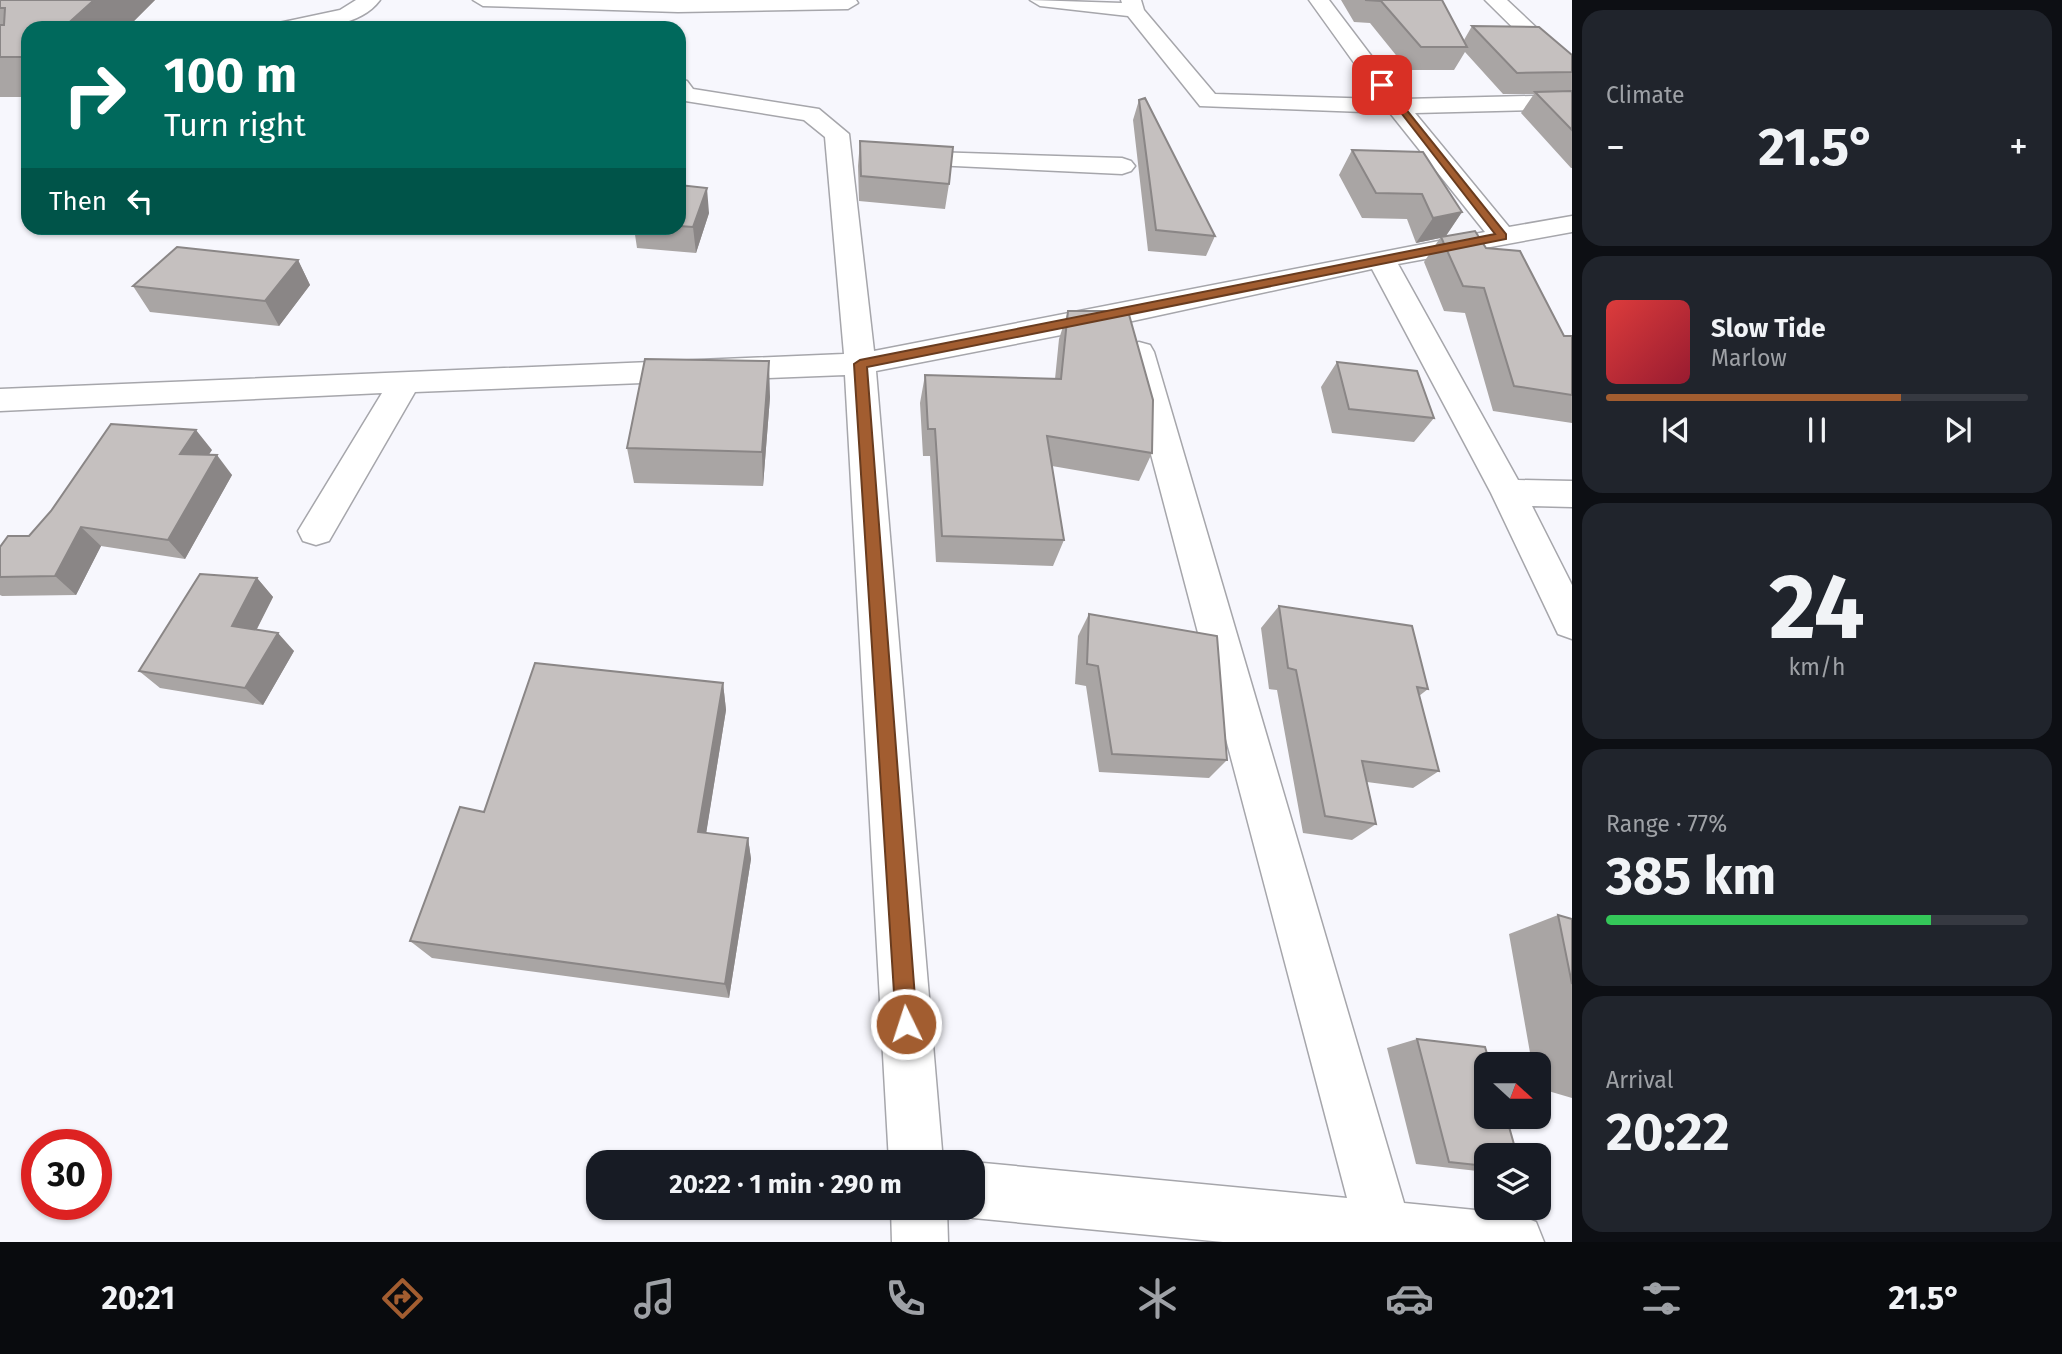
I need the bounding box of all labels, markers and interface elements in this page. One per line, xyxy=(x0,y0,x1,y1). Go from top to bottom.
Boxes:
text: 100 m xyxy=(164,46,297,105)
icon: right xyxy=(49,49,140,140)
pin xyxy=(1352,55,1412,115)
icon: arrive xyxy=(1363,66,1401,104)
text: Climate xyxy=(1606,81,1685,109)
text: Turn right xyxy=(164,106,306,144)
text: 21.5° xyxy=(1758,116,1876,179)
text: − xyxy=(1606,124,1625,170)
text: + xyxy=(2009,124,2028,170)
icon: left xyxy=(121,182,159,220)
text: Then xyxy=(49,186,107,217)
text: Slow Tide xyxy=(1711,313,1826,344)
text: Marlow xyxy=(1711,344,1787,372)
icon: previous xyxy=(1657,411,1695,449)
icon: pause xyxy=(1798,411,1836,449)
icon: next xyxy=(1939,411,1977,449)
text: 24 xyxy=(1769,553,1865,662)
text: km/h xyxy=(1789,653,1845,681)
text: Range · 77% xyxy=(1606,810,1727,838)
text: 385 km xyxy=(1606,845,1776,908)
position arrow xyxy=(869,987,943,1061)
north arrow xyxy=(1474,1052,1550,1129)
map controls xyxy=(1474,1052,1551,1220)
text: Arrival xyxy=(1606,1066,1673,1094)
text: 20:22 xyxy=(1606,1101,1730,1164)
speed limit sign: 30 xyxy=(21,1129,112,1220)
button: layers xyxy=(1474,1143,1551,1220)
text: 20:22 · 1 min · 290 m xyxy=(669,1169,902,1200)
icon: directions xyxy=(378,1274,427,1323)
icon: music xyxy=(630,1274,679,1323)
icon: phone xyxy=(881,1274,930,1323)
icon: climate xyxy=(1133,1274,1182,1323)
icon: car xyxy=(1385,1274,1434,1323)
icon: filters xyxy=(1637,1274,1686,1323)
text: 20:21 xyxy=(101,1279,175,1317)
text: 21.5° xyxy=(1888,1279,1961,1317)

